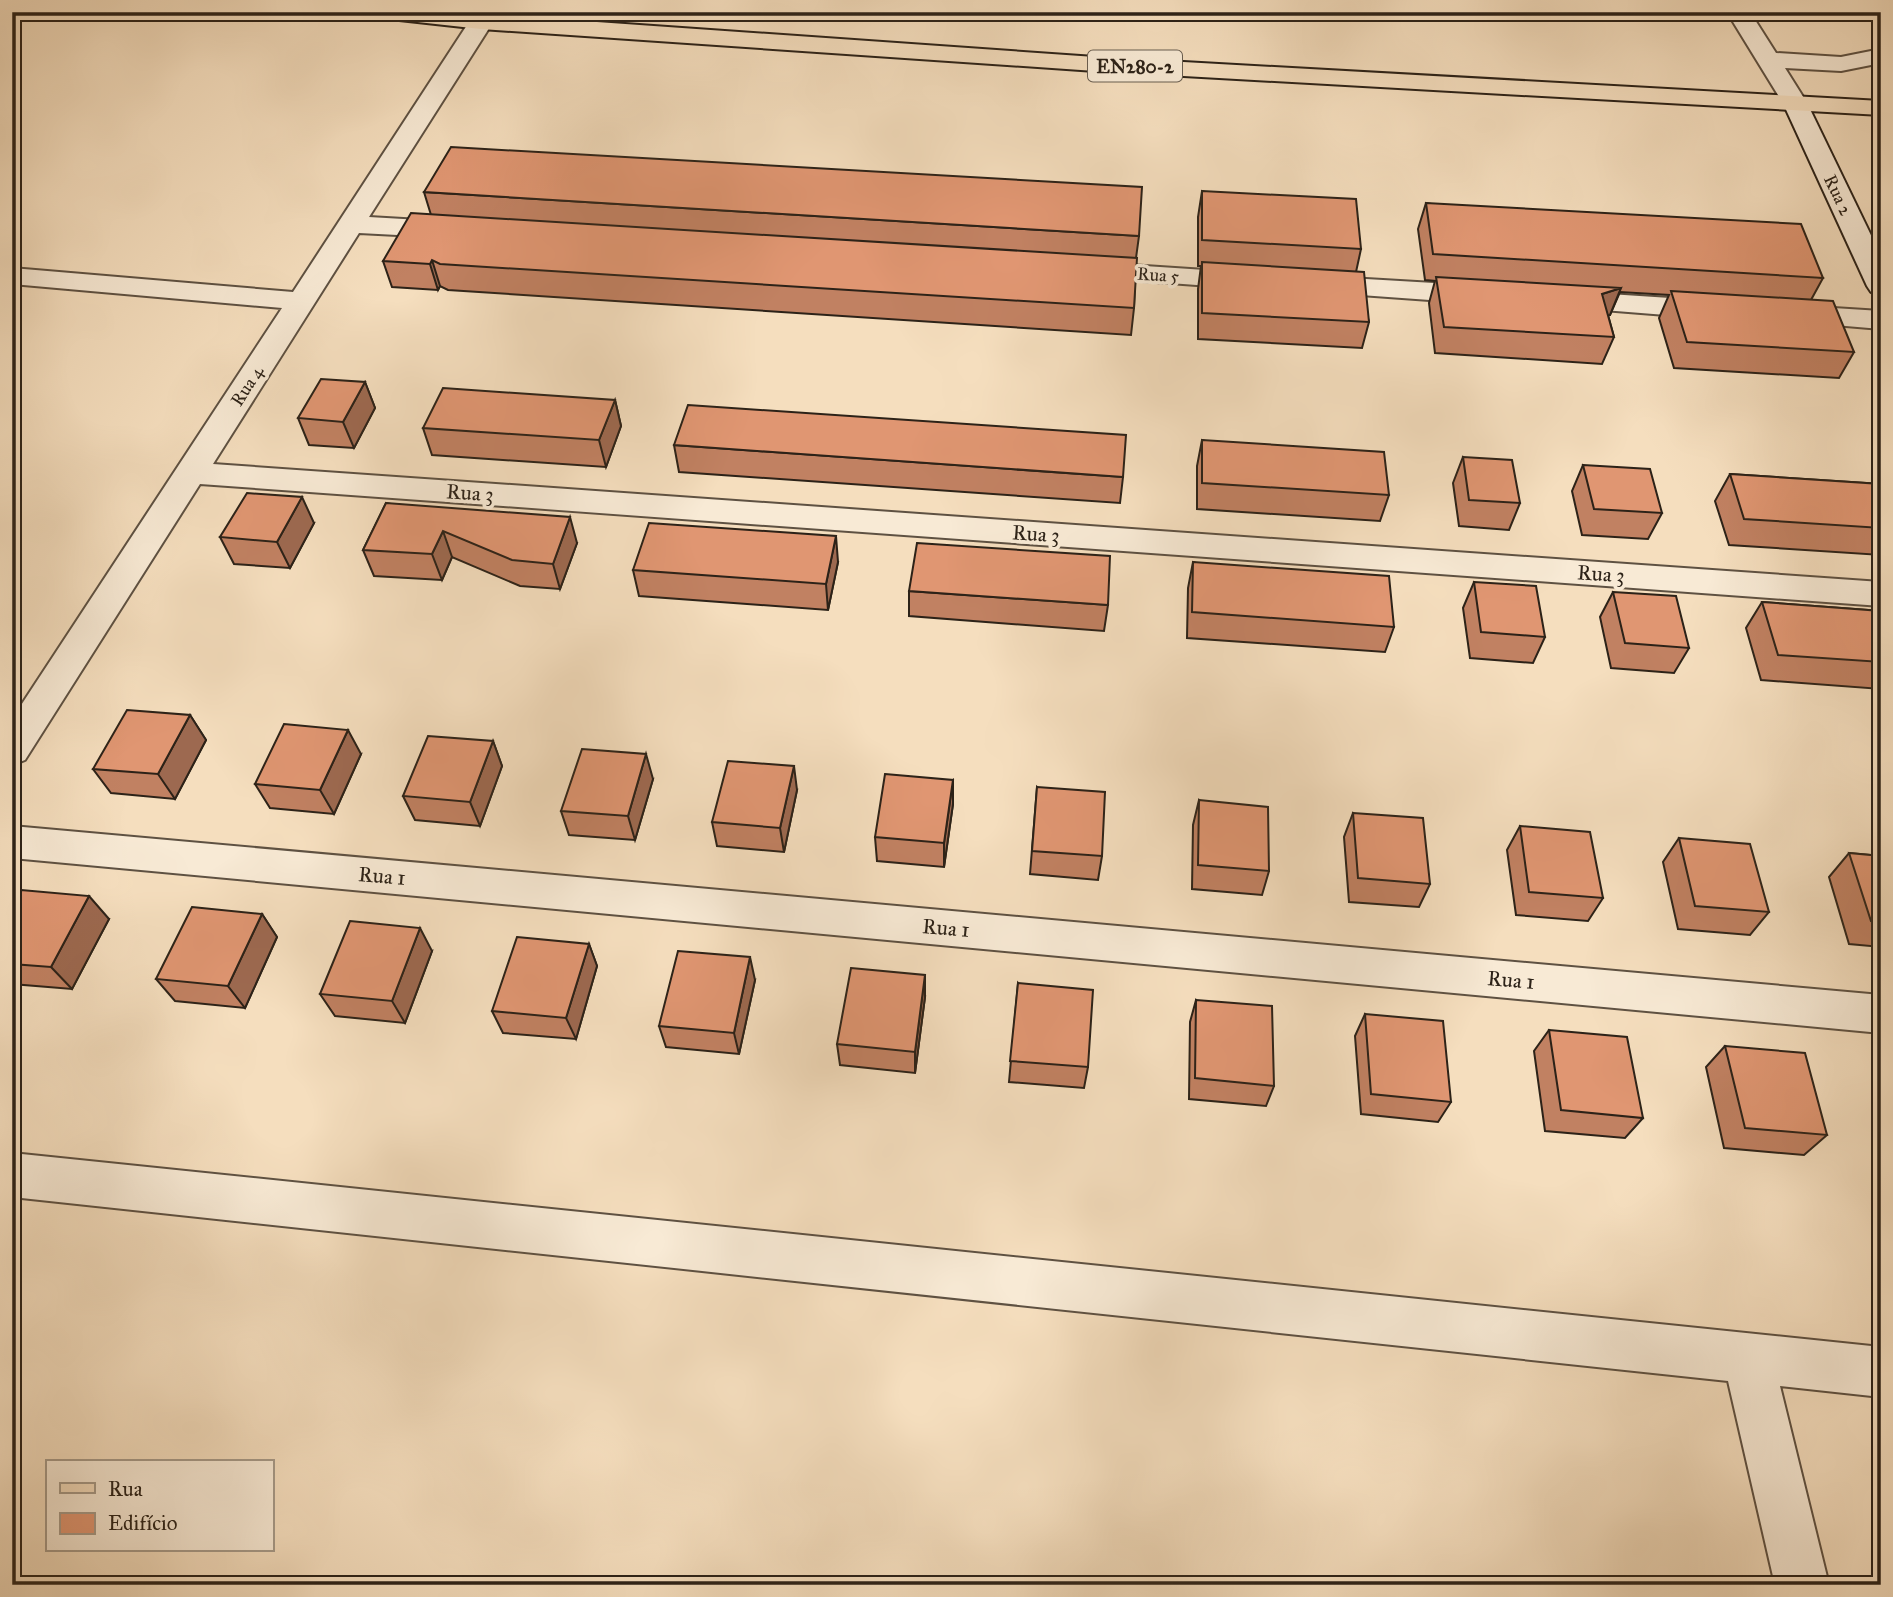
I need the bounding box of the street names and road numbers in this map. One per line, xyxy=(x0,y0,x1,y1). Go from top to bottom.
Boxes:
road number: EN280-2 xyxy=(1088,50,1182,82)
street label: Rua 2 xyxy=(1819,171,1857,219)
street label: Rua 5 xyxy=(1136,263,1180,287)
street label: Rua 4 xyxy=(226,361,269,410)
street label: Rua 3 xyxy=(445,478,495,508)
street label: Rua 3 xyxy=(1011,519,1061,549)
street label: Rua 3 xyxy=(1576,559,1626,589)
street label: Rua 1 xyxy=(357,861,407,891)
street label: Rua 1 xyxy=(921,913,971,943)
street label: Rua 1 xyxy=(1486,965,1536,995)

